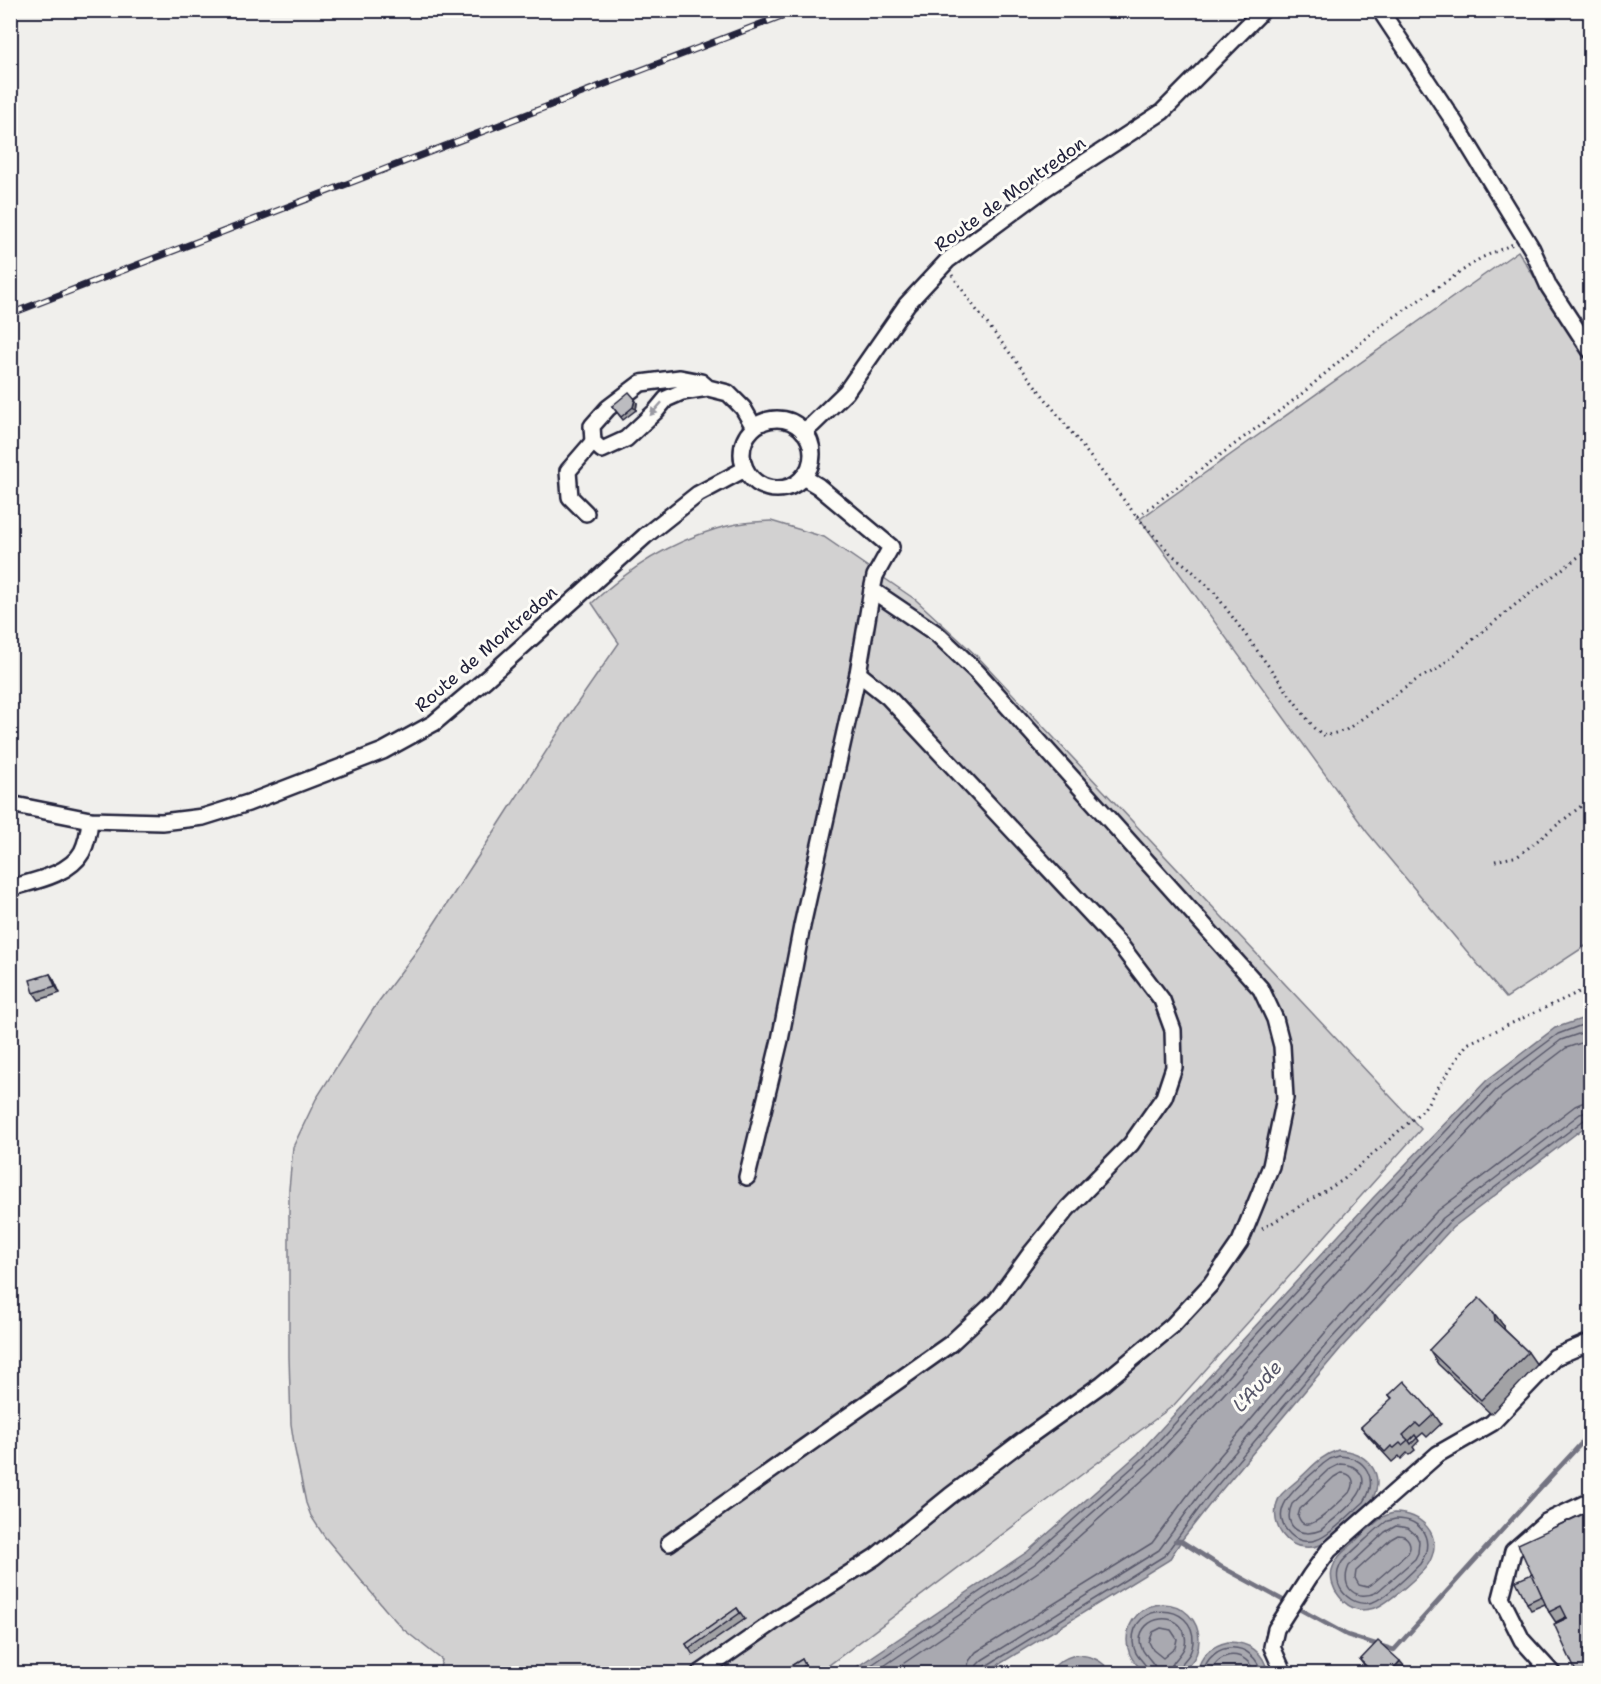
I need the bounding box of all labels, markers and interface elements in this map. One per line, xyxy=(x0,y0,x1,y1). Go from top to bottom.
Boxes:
street label: Route de Montredon xyxy=(930,131,1090,257)
one-way arrow xyxy=(649,402,663,417)
street label: Route de Montredon xyxy=(410,580,562,718)
water label: L'Aude xyxy=(1226,1354,1288,1418)

